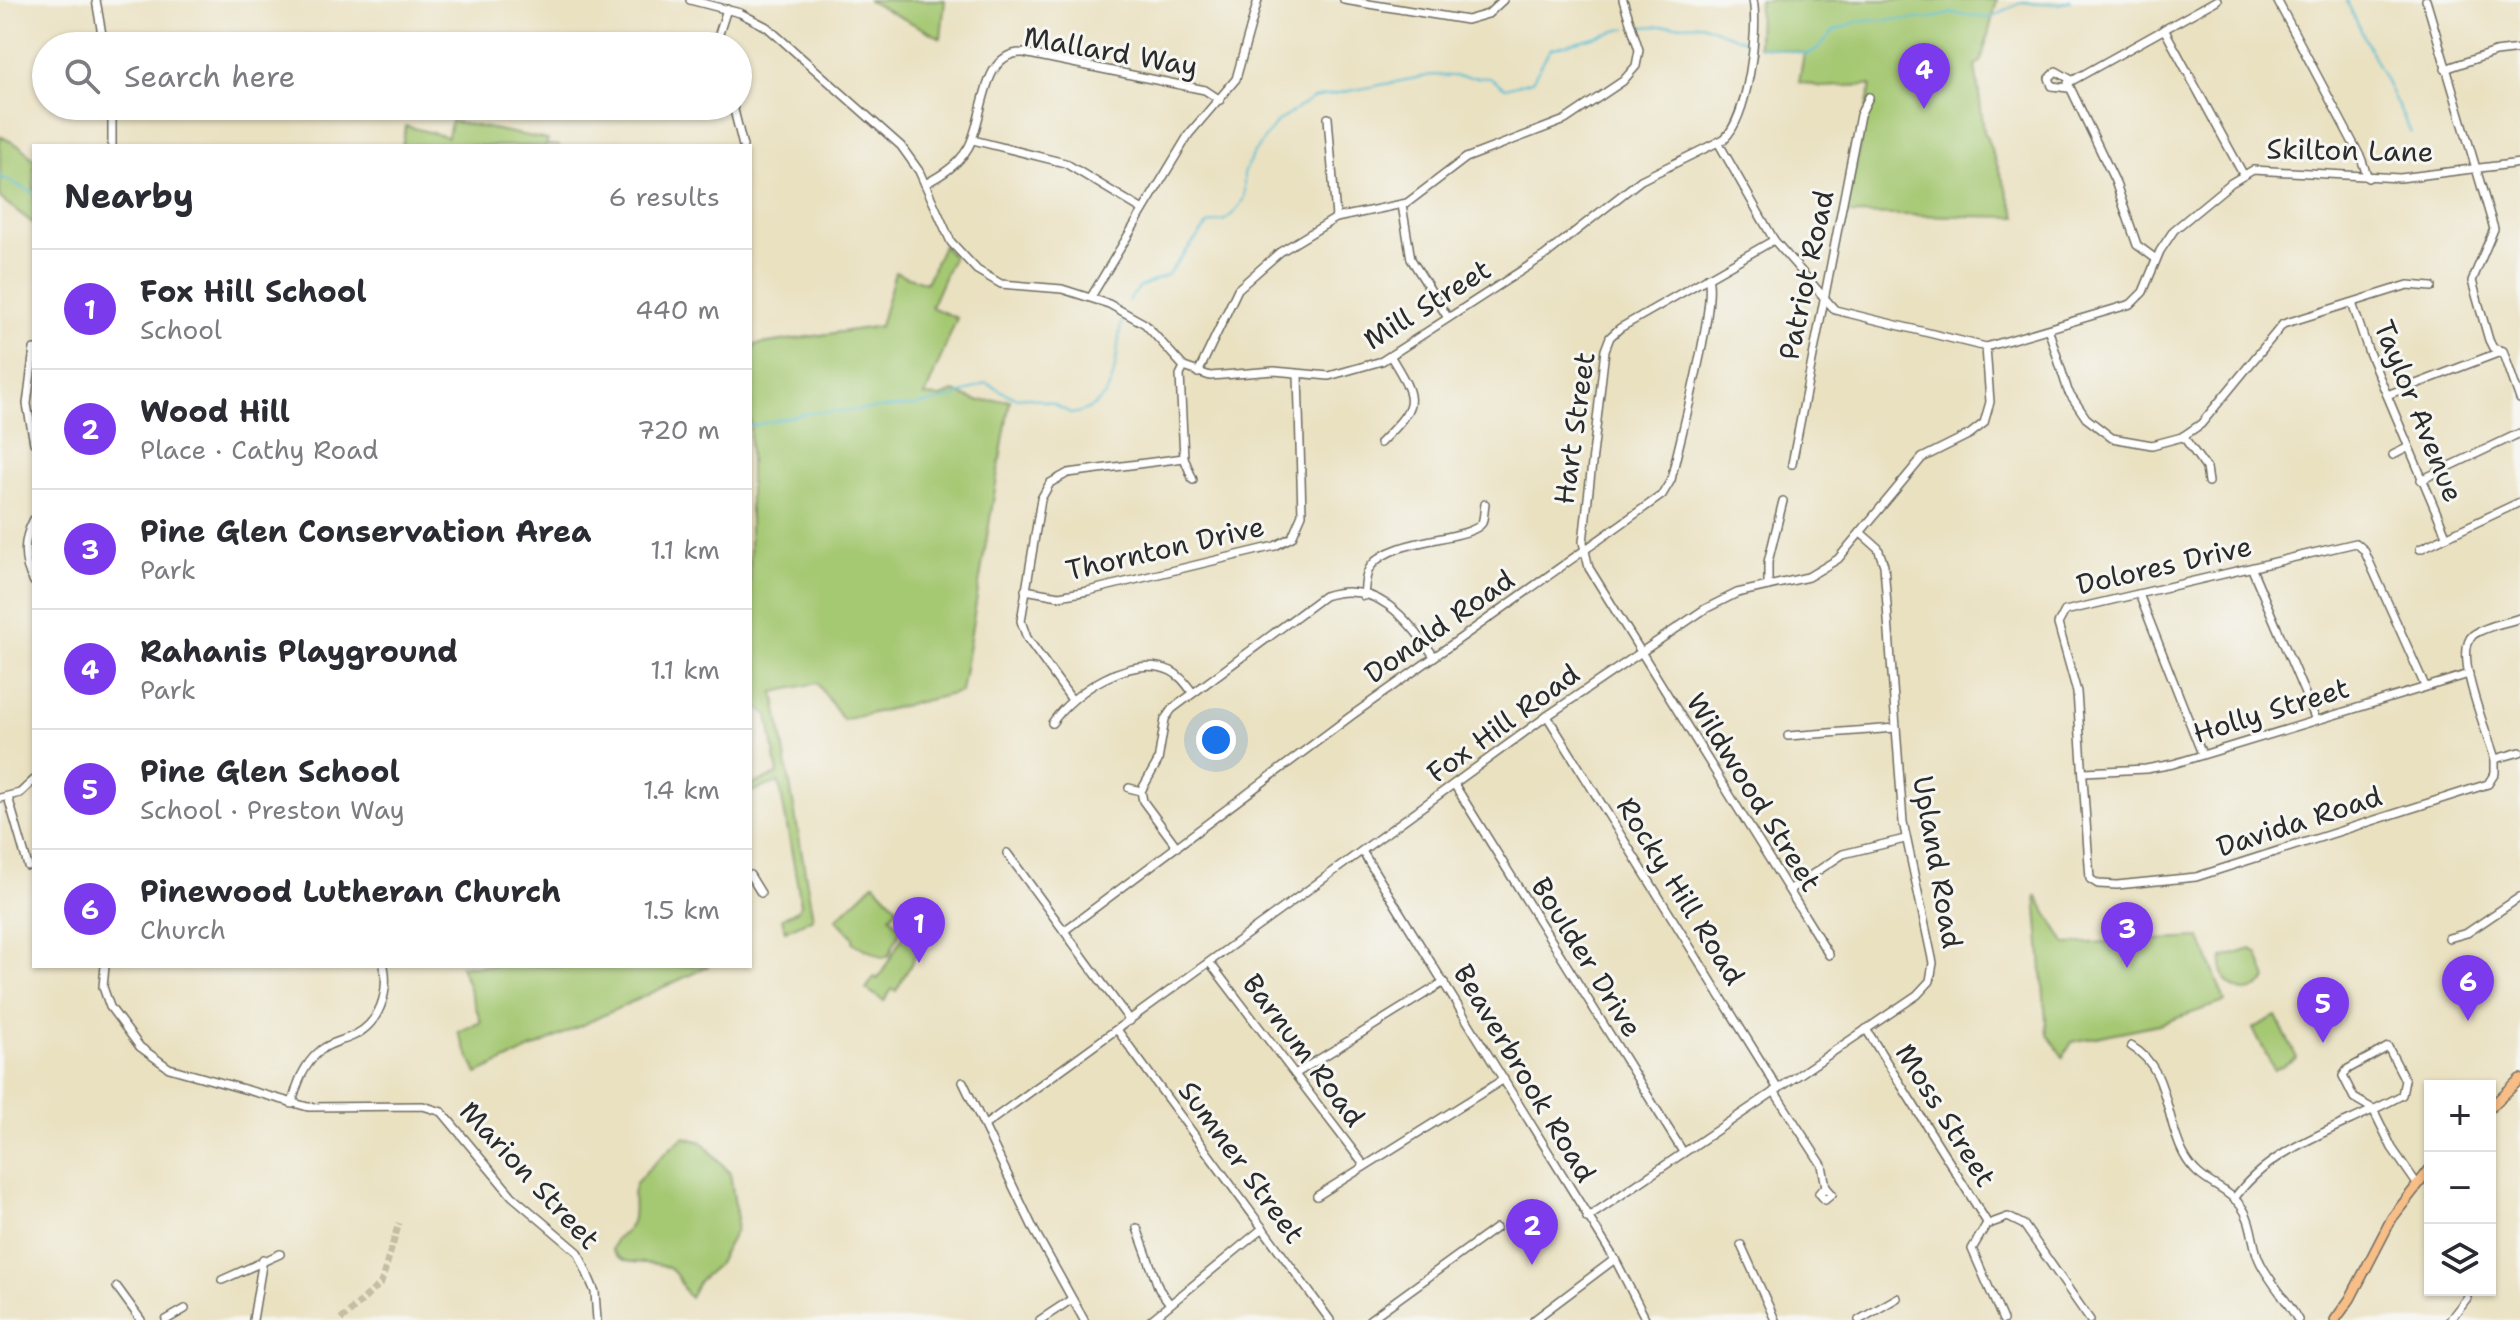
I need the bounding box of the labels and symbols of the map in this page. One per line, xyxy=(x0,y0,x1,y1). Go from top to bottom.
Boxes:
street label: Mallard Way xyxy=(1021,17,1201,85)
pin: 4 xyxy=(1898,43,1950,109)
street label: Skilton Lane xyxy=(2266,130,2434,170)
street label: Patriot Road xyxy=(1769,187,1843,363)
street label: Mill Street xyxy=(1356,250,1498,358)
street label: Taylor Avenue xyxy=(2365,314,2473,508)
street label: Hart Street xyxy=(1544,349,1604,507)
street label: Thornton Drive xyxy=(1062,507,1268,589)
street label: Dolores Drive xyxy=(2073,526,2255,604)
street label: Donald Road xyxy=(1356,560,1522,692)
street label: Fox Hill Road xyxy=(1419,655,1587,791)
street label: Holly Street xyxy=(2188,668,2354,752)
street label: Wildwood Street xyxy=(1678,685,1830,899)
your location xyxy=(1196,720,1236,760)
street label: Upland Road xyxy=(1904,773,1972,951)
street label: Davida Road xyxy=(2211,776,2387,866)
street label: Rocky Hill Road xyxy=(1608,790,1754,992)
street label: Boulder Drive xyxy=(1523,870,1651,1044)
pin: 1 xyxy=(893,897,945,963)
pin: 3 xyxy=(2101,902,2153,968)
pin: 6 xyxy=(2442,955,2494,1021)
street label: Beaverbrook Road xyxy=(1445,957,1605,1189)
street label: Barnum Road xyxy=(1234,966,1374,1134)
pin: 5 xyxy=(2297,977,2349,1043)
street label: Moss Street xyxy=(1887,1036,2005,1194)
street label: Sumner Street xyxy=(1170,1073,1314,1251)
street label: Marion Street xyxy=(451,1093,609,1257)
pin: 2 xyxy=(1506,1199,1558,1265)

